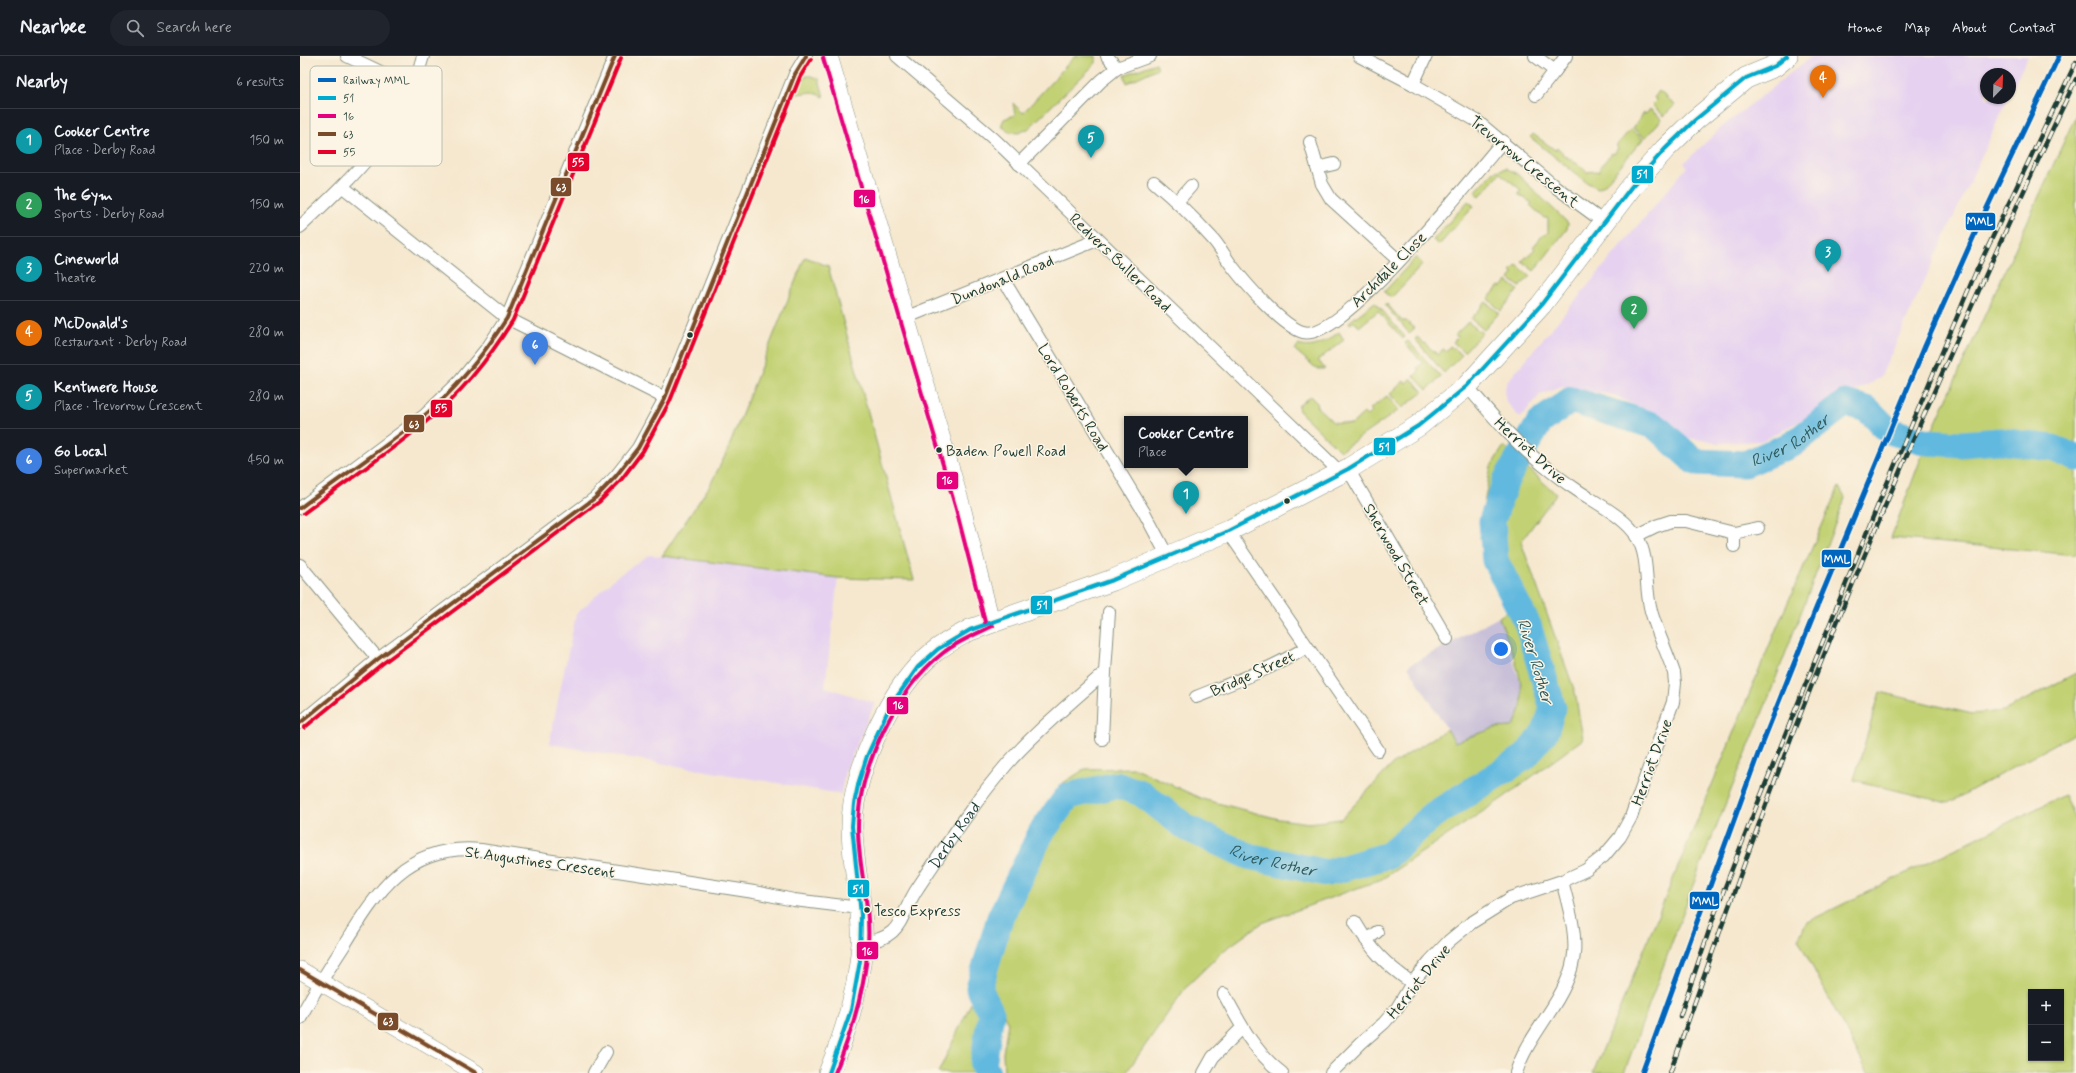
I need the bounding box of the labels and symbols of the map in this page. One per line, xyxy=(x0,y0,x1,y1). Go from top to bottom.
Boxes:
pin: 4 xyxy=(1810,65,1836,98)
legend xyxy=(310,66,442,166)
north arrow xyxy=(1980,68,2016,104)
text: Railway MML xyxy=(343,74,410,88)
text: 51 xyxy=(343,92,354,106)
text: 16 xyxy=(343,110,354,124)
street label: Trevorrow Crescent xyxy=(1465,111,1584,213)
pin: 5 xyxy=(1078,125,1104,158)
text: 63 xyxy=(343,128,354,142)
text: 55 xyxy=(343,146,356,160)
line badge: 55 xyxy=(567,152,590,172)
text: 55 xyxy=(572,156,584,170)
line badge: 51 xyxy=(1631,165,1654,184)
text: 51 xyxy=(1636,168,1648,182)
line badge: 63 xyxy=(550,177,572,197)
text: 63 xyxy=(556,181,566,195)
line badge: 16 xyxy=(853,189,876,208)
text: 16 xyxy=(859,193,870,207)
street label: Redvers Buller Road xyxy=(1064,209,1176,317)
line badge: MML xyxy=(1965,212,1996,231)
text: MML xyxy=(1967,215,1994,229)
street label: Archdale Close xyxy=(1347,227,1432,313)
pin: 3 xyxy=(1815,239,1841,272)
street label: Dundonald Road xyxy=(948,250,1057,310)
pin: 2 xyxy=(1621,296,1647,329)
unlabelled marker xyxy=(685,330,695,340)
pin: 6 xyxy=(522,332,548,365)
street label: Lord Roberts Road xyxy=(1032,340,1113,456)
line badge: 55 xyxy=(430,399,453,418)
text: 55 xyxy=(435,402,447,416)
water label: River Rother xyxy=(1747,408,1836,472)
street label: Herriot Drive xyxy=(1489,413,1571,489)
line badge: 63 xyxy=(403,414,425,433)
text: 63 xyxy=(409,418,419,432)
line badge: 51 xyxy=(1373,437,1396,456)
text: 51 xyxy=(1378,441,1390,455)
place label: Baden Powell Road xyxy=(946,442,1066,462)
marker: Baden Powell Road xyxy=(934,445,944,455)
line badge: 16 xyxy=(936,471,959,490)
text: 16 xyxy=(942,474,953,488)
pin: 1 xyxy=(1173,481,1199,514)
unlabelled marker xyxy=(1282,496,1292,506)
street label: Sherwood Street xyxy=(1358,500,1434,610)
line badge: MML xyxy=(1821,549,1852,568)
text: MML xyxy=(1824,553,1851,567)
line badge: 51 xyxy=(1030,595,1053,615)
text: 51 xyxy=(1036,599,1048,613)
water label: River Rother xyxy=(1512,616,1559,709)
your location xyxy=(1491,639,1511,659)
street label: Bridge Street xyxy=(1207,646,1298,702)
line badge: 16 xyxy=(886,696,909,715)
text: 16 xyxy=(893,699,904,713)
street label: Herriot Drive xyxy=(1627,716,1678,809)
street label: Derby Road xyxy=(924,798,986,873)
water label: River Rother xyxy=(1225,839,1320,883)
street label: St Augustines Crescent xyxy=(463,842,616,883)
line badge: 51 xyxy=(847,879,870,898)
text: 51 xyxy=(852,883,864,897)
line badge: MML xyxy=(1689,891,1720,910)
text: MML xyxy=(1692,895,1719,909)
place label: Tesco Express xyxy=(874,902,961,922)
marker: Tesco Express xyxy=(862,905,872,915)
street label: Herriot Drive xyxy=(1382,940,1456,1024)
line badge: 16 xyxy=(856,941,879,960)
text: 16 xyxy=(862,945,873,959)
line badge: 63 xyxy=(377,1012,399,1031)
text: 63 xyxy=(383,1015,393,1029)

